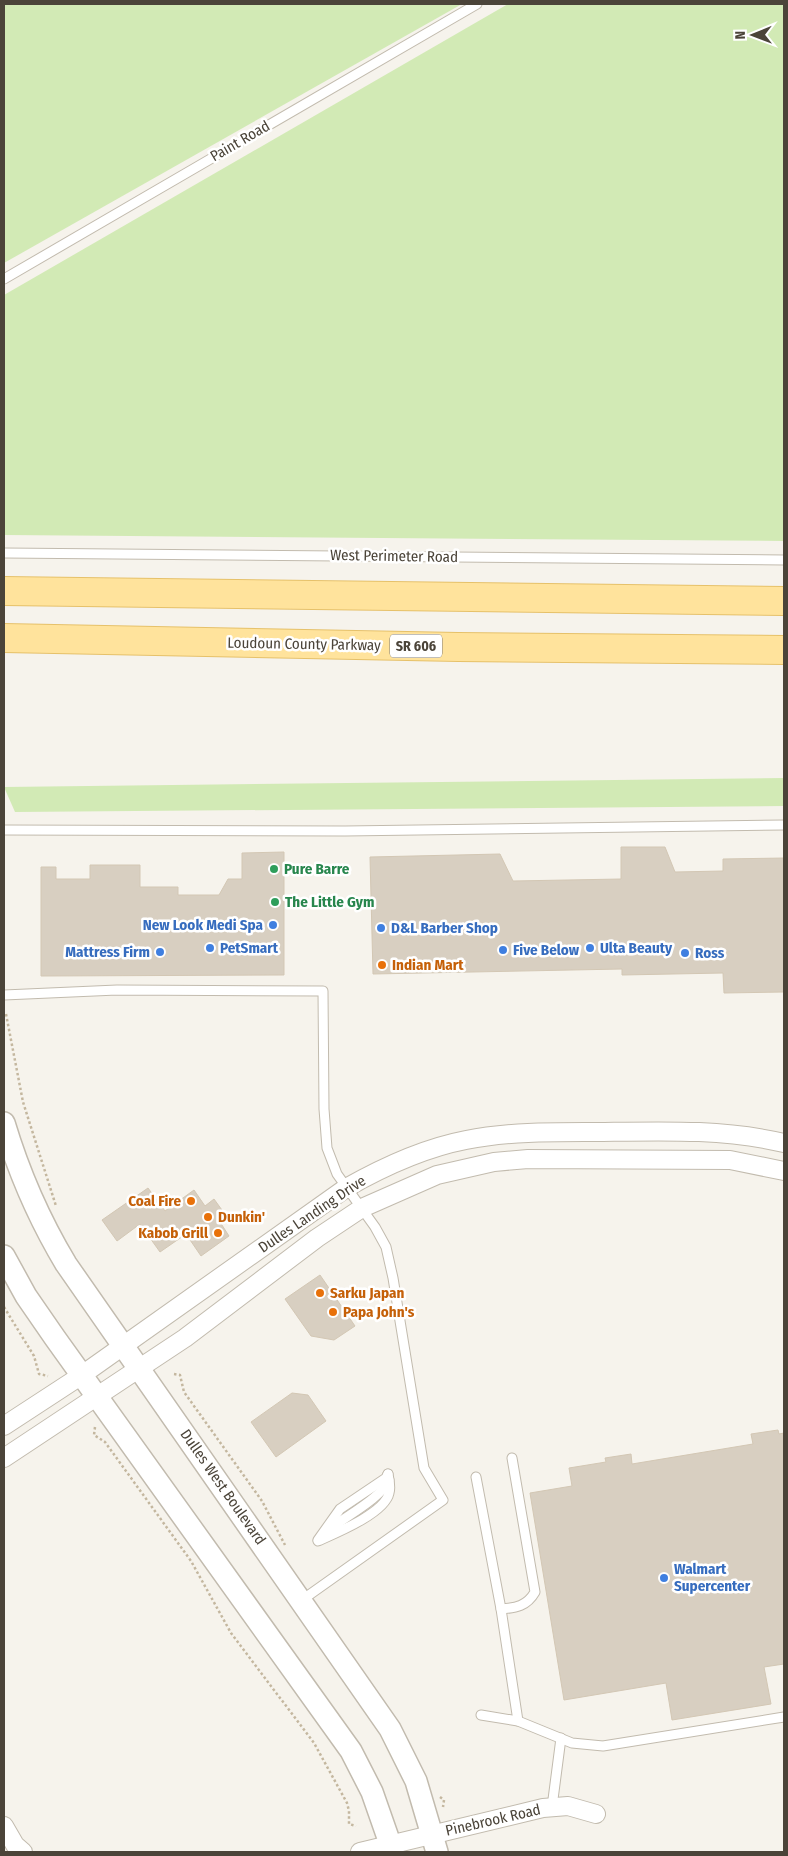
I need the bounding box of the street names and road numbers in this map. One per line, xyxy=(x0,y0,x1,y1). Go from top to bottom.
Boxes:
street label: Paint Road xyxy=(207,117,273,165)
street label: West Perimeter Road xyxy=(330,546,458,566)
street label: Loudoun County Parkway xyxy=(227,634,381,654)
road number: SR 606 xyxy=(390,634,442,658)
street label: Dulles Landing Drive xyxy=(255,1171,369,1257)
street label: Dulles West Boulevard xyxy=(176,1426,270,1548)
street label: Pinebrook Road xyxy=(444,1800,542,1840)

